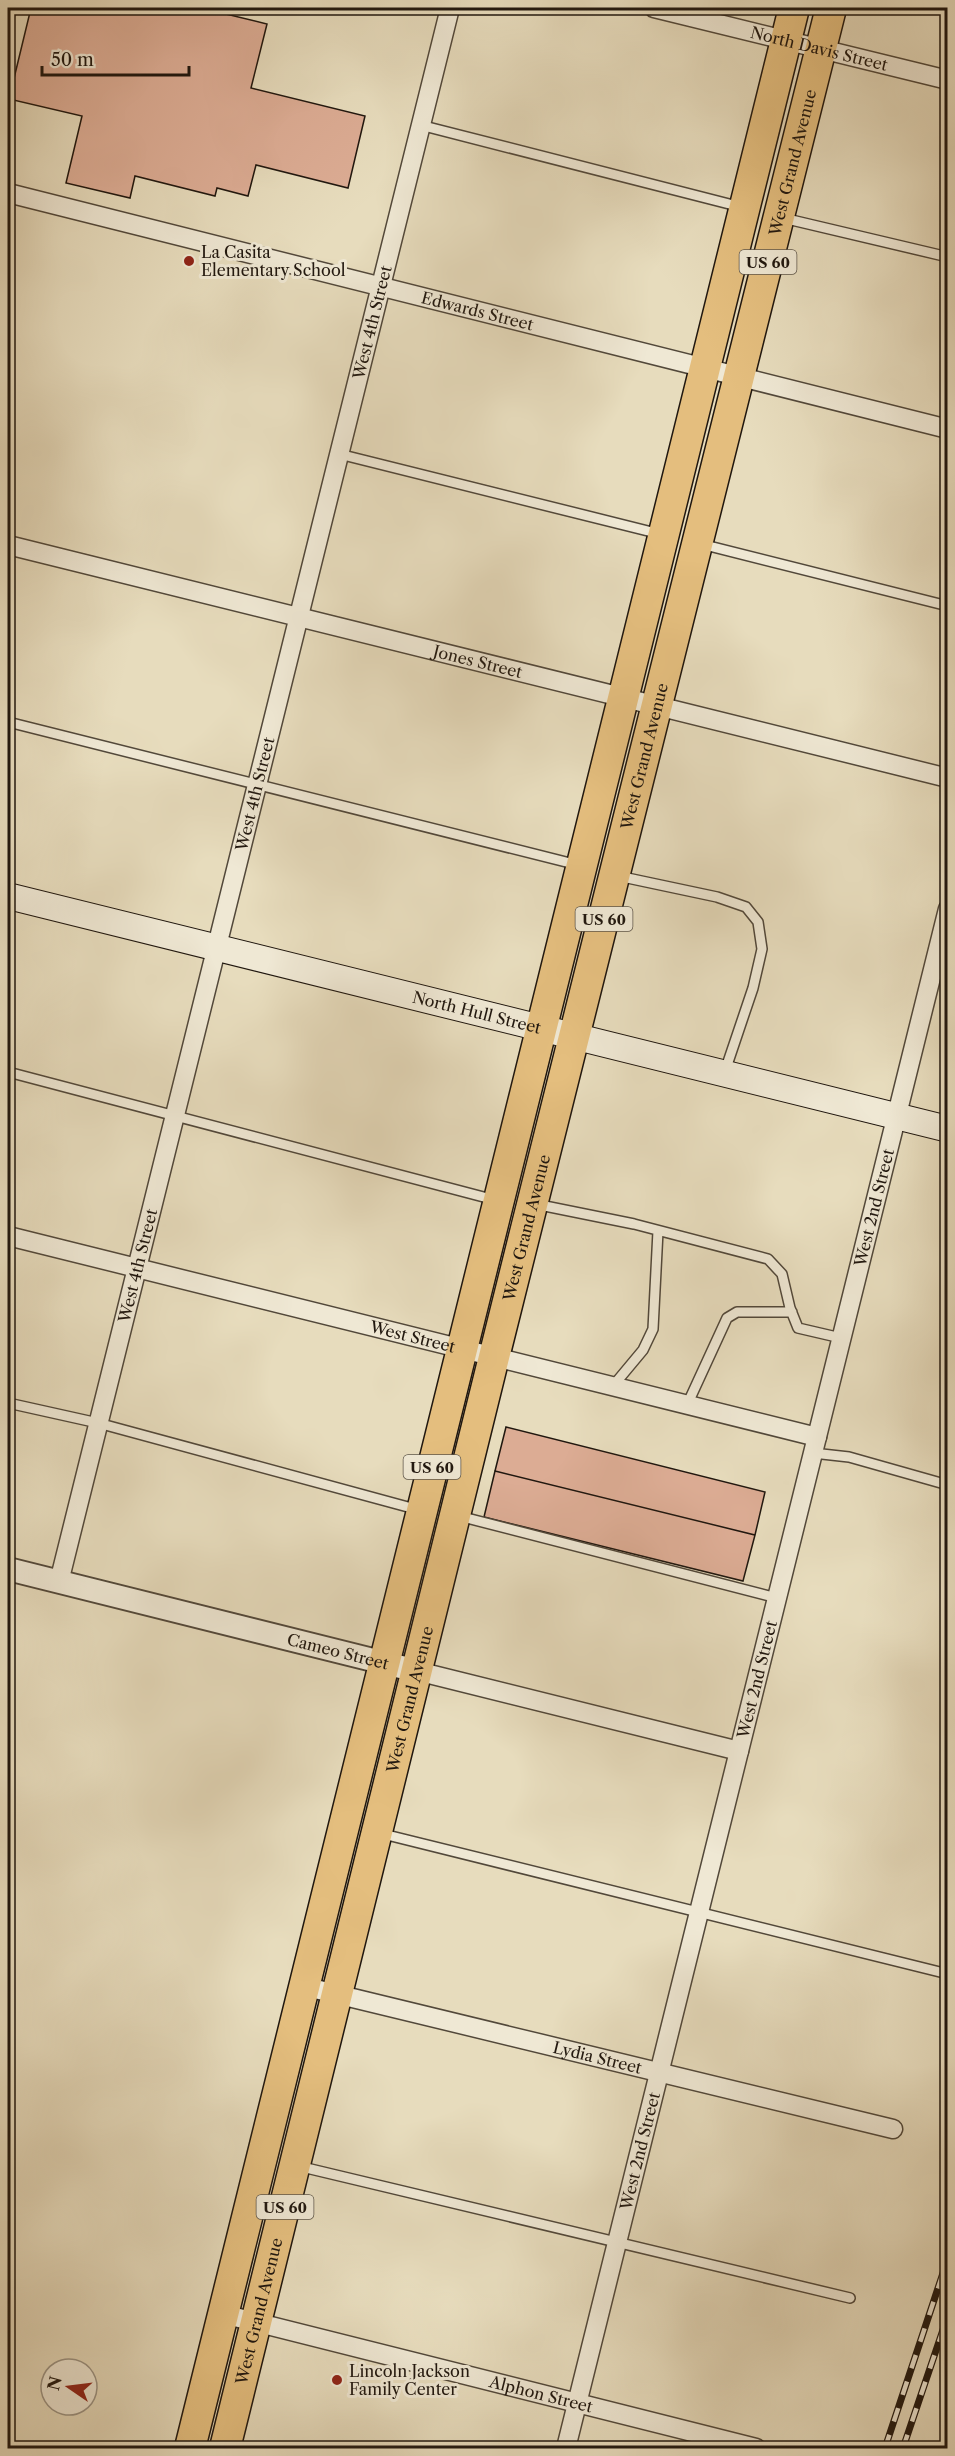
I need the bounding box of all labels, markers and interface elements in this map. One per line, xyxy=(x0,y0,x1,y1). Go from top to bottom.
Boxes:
street label: North Davis Street xyxy=(749,22,890,75)
scale bar xyxy=(42,39,189,77)
text: 50 m xyxy=(51,49,94,71)
street label: West Grand Avenue xyxy=(764,87,820,239)
place label: La Casita Elementary School xyxy=(201,242,346,280)
road number: US 60 xyxy=(740,250,796,274)
marker: La Casita Elementary School xyxy=(182,254,196,268)
street label: West 4th Street xyxy=(348,263,396,382)
street label: Edwards Street xyxy=(419,287,536,335)
street label: Jones Street xyxy=(428,640,525,682)
street label: West Grand Avenue xyxy=(616,681,672,832)
street label: West 4th Street xyxy=(231,735,279,854)
road number: US 60 xyxy=(576,907,632,931)
street label: North Hull Street xyxy=(410,987,544,1038)
street label: West 2nd Street xyxy=(849,1146,898,1270)
street label: West Grand Avenue xyxy=(498,1152,554,1304)
street label: West 4th Street xyxy=(114,1206,161,1326)
street label: West Street xyxy=(367,1316,458,1357)
road number: US 60 xyxy=(404,1455,460,1479)
street label: West 2nd Street xyxy=(732,1618,781,1741)
street label: West Grand Avenue xyxy=(382,1624,437,1776)
street label: Cameo Street xyxy=(285,1629,391,1674)
street label: Lydia Street xyxy=(551,2037,644,2078)
street label: West 2nd Street xyxy=(615,2090,664,2213)
road number: US 60 xyxy=(256,2195,314,2219)
street label: West Grand Avenue xyxy=(231,2236,286,2387)
north arrow xyxy=(39,2357,99,2417)
place label: Lincoln Jackson Family Center xyxy=(349,2361,470,2399)
street label: Alphon Street xyxy=(486,2371,595,2417)
marker: Lincoln Jackson Family Center xyxy=(330,2373,344,2387)
text: N xyxy=(43,2374,66,2393)

